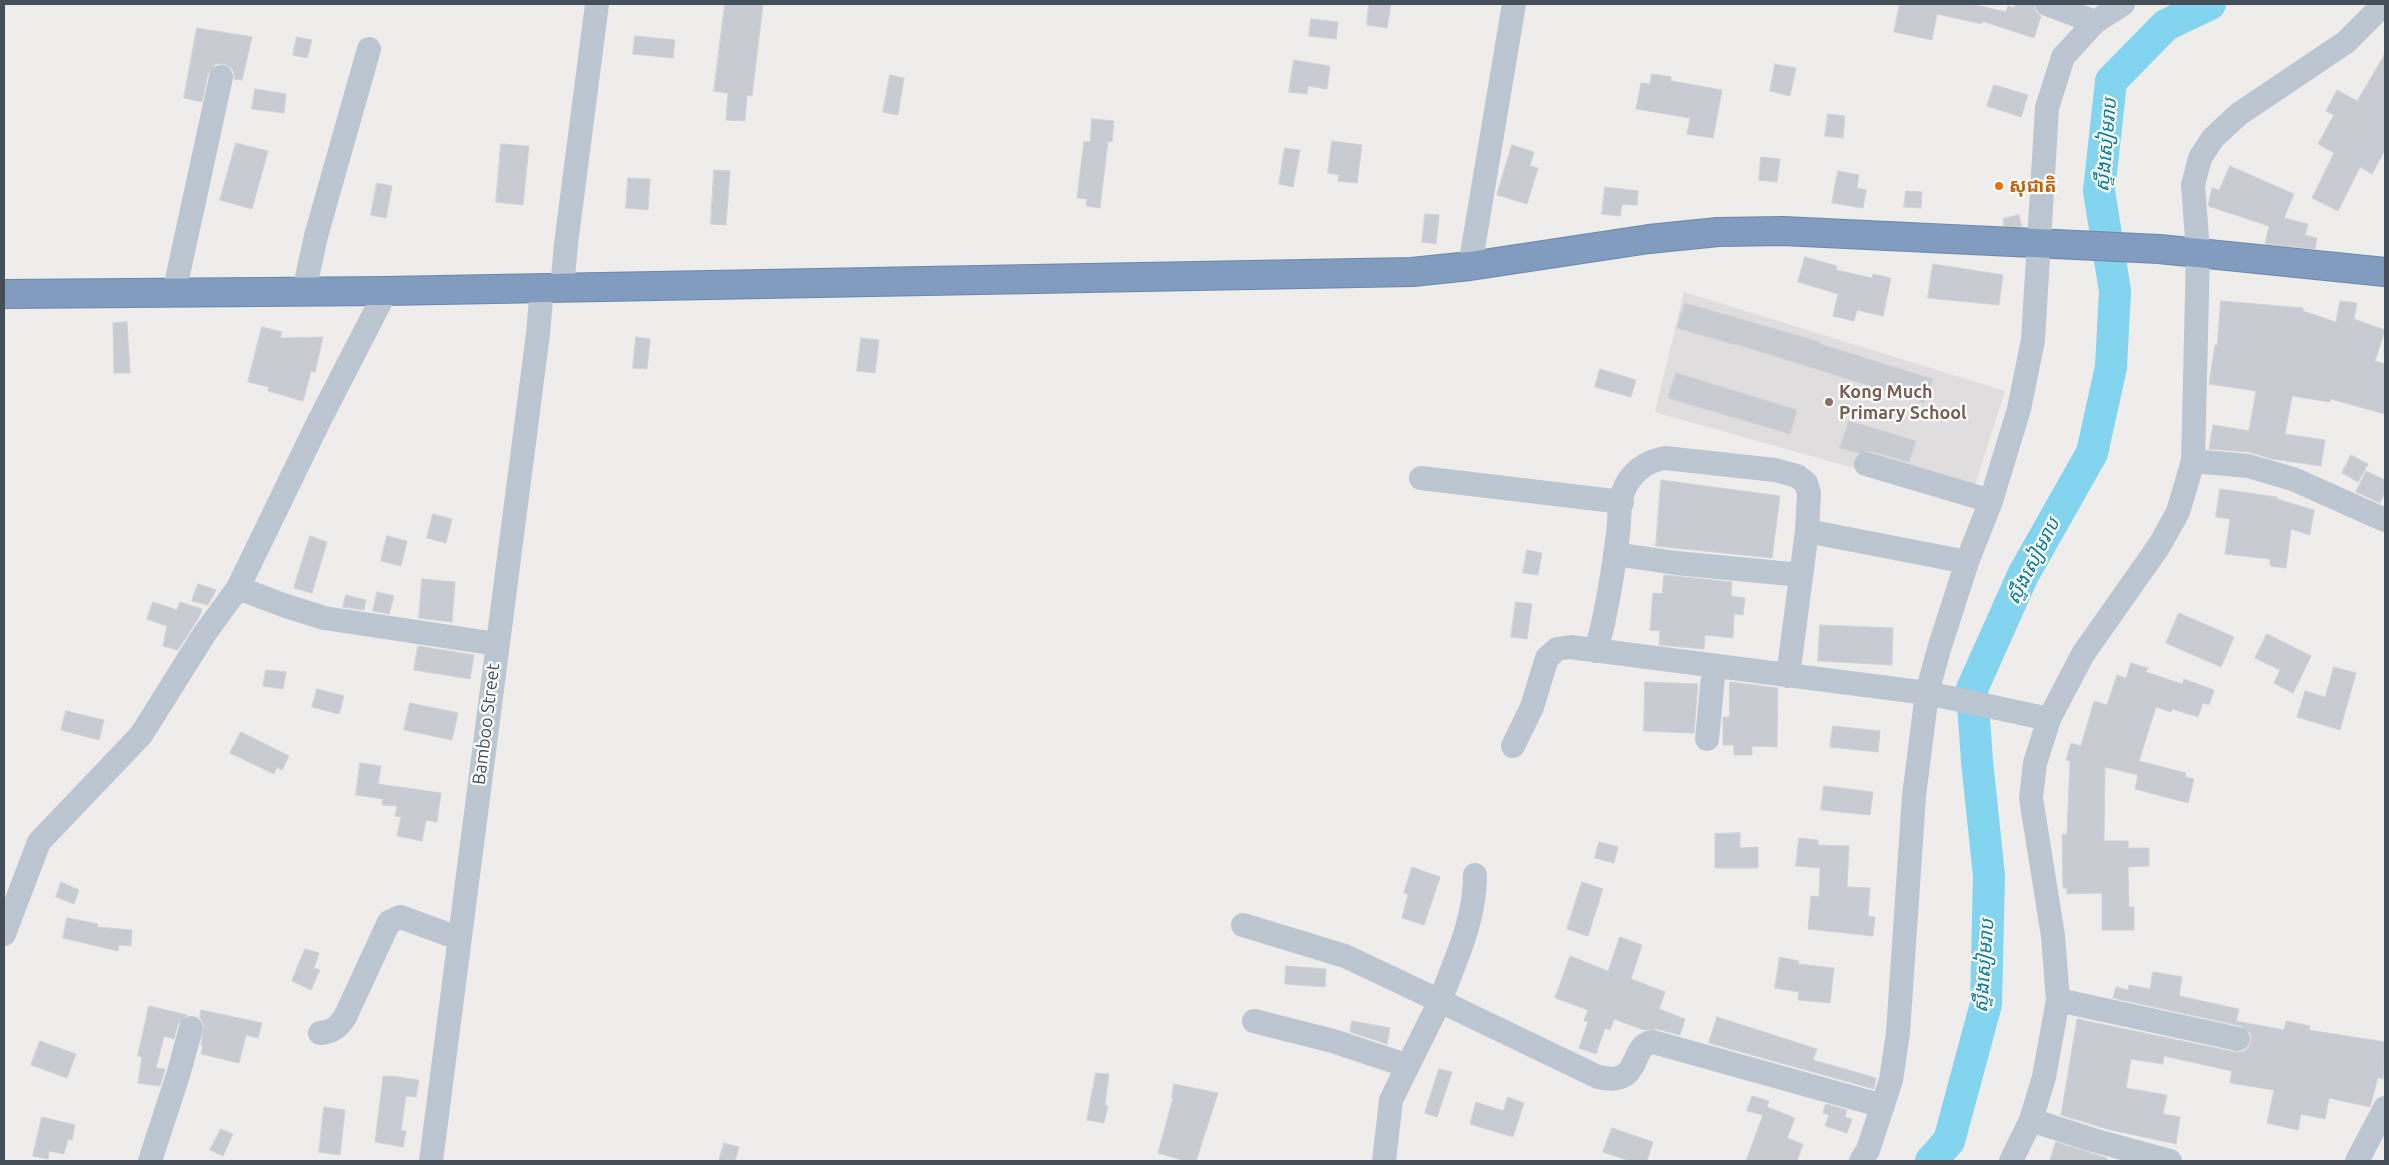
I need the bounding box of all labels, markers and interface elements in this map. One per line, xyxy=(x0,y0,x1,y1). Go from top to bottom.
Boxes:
water label: ស្ទឹងសៀមរាប xyxy=(2091,97,2121,193)
place label: សុជាតិ xyxy=(2009,175,2057,197)
marker: សុជាតិ xyxy=(1993,180,2005,192)
place label: Kong Much Primary School xyxy=(1839,381,1967,424)
marker: Kong Much Primary School xyxy=(1823,396,1835,408)
water label: ស្ទឹងសៀមរាប xyxy=(2001,514,2065,608)
street label: Bamboo Street xyxy=(468,662,504,786)
water label: ស្ទឹងសៀមរាប xyxy=(1969,918,1999,1014)

